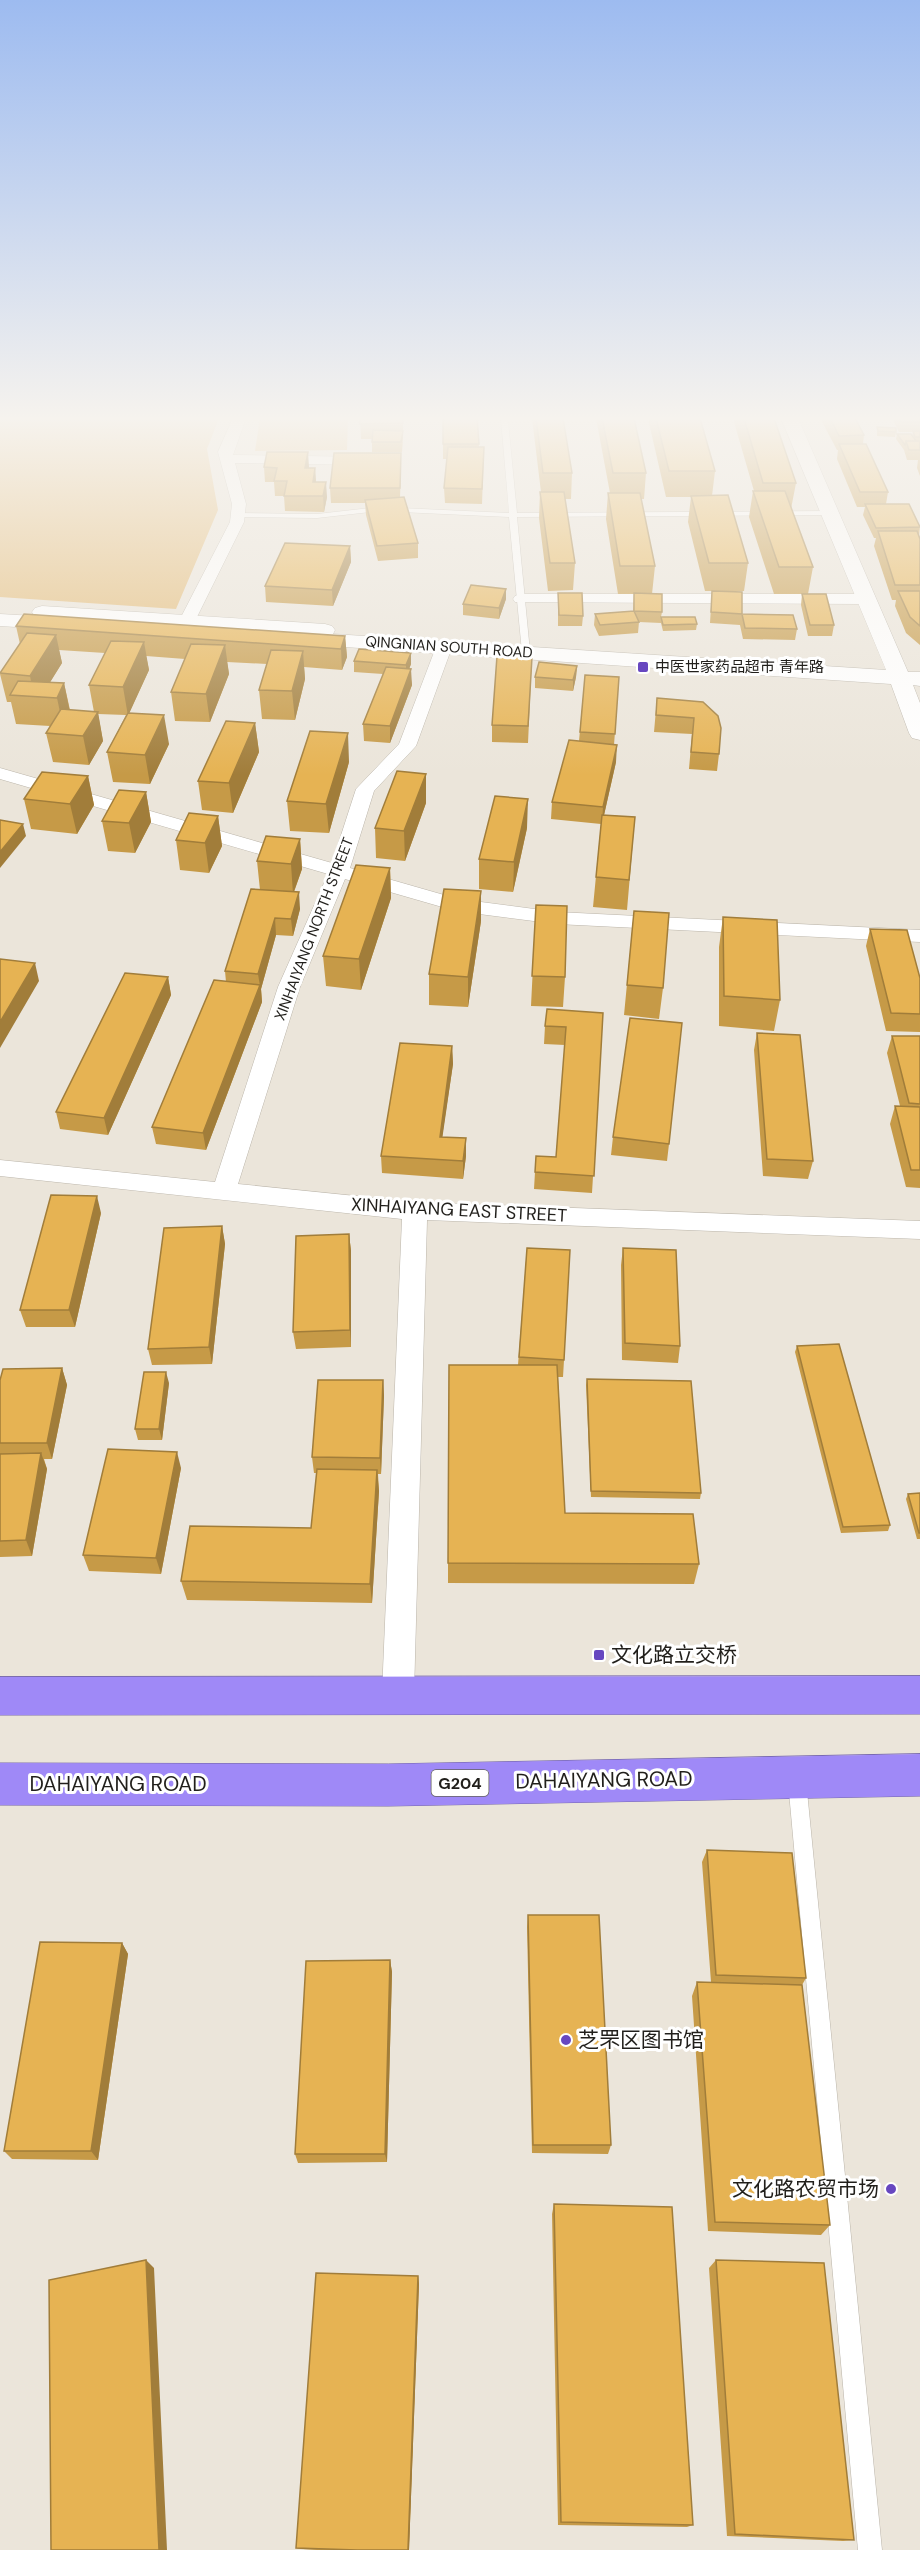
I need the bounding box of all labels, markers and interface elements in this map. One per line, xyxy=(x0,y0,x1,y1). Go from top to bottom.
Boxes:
street label: QINGNIAN SOUTH ROAD xyxy=(365,631,533,663)
place label: 中医世家药品超市 青年路 xyxy=(655,657,824,677)
marker: 中医世家药品超市 青年路 xyxy=(636,660,650,674)
street label: XINHAIYANG NORTH STREET xyxy=(270,835,358,1023)
street label: XINHAIYANG EAST STREET xyxy=(350,1192,568,1228)
place label: 文化路立交桥 xyxy=(611,1641,737,1669)
marker: 文化路立交桥 xyxy=(592,1648,606,1662)
street label: DAHAIYANG ROAD xyxy=(515,1764,693,1796)
street label: DAHAIYANG ROAD xyxy=(29,1770,207,1798)
road number: G204 xyxy=(432,1770,488,1796)
place label: 芝罘区图书馆 xyxy=(578,2026,704,2054)
marker: 芝罘区图书馆 xyxy=(559,2033,573,2047)
place label: 文化路农贸市场 xyxy=(732,2175,879,2203)
marker: 文化路农贸市场 xyxy=(884,2182,898,2196)

